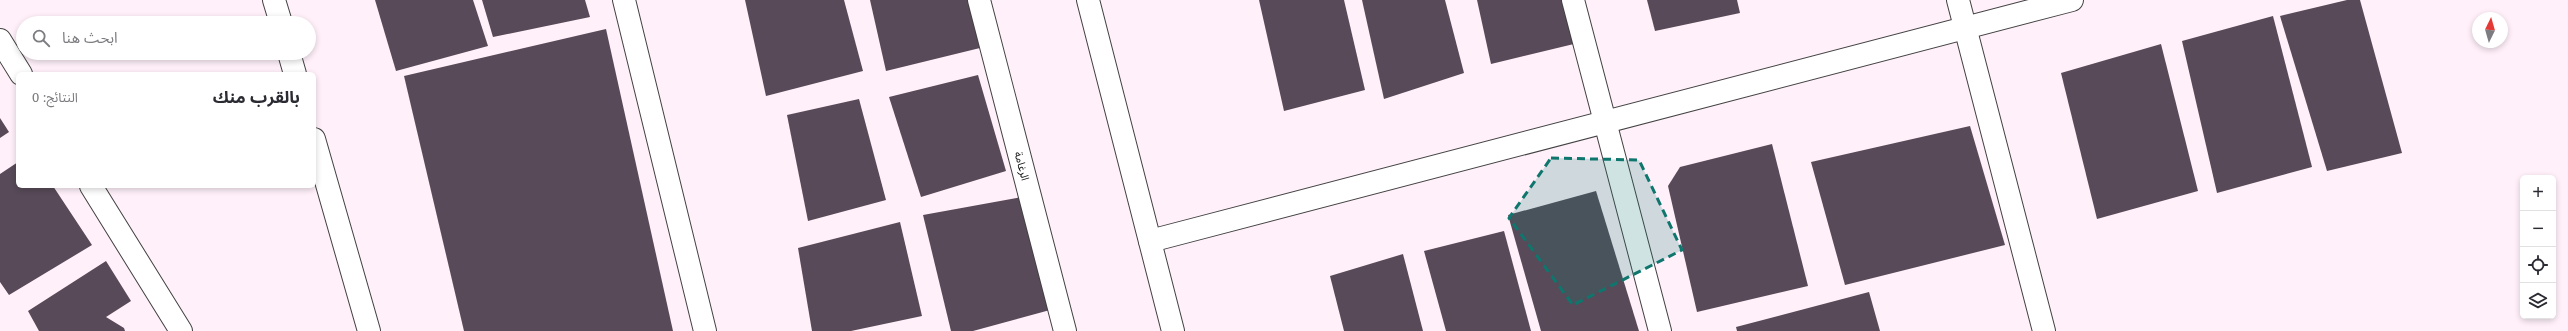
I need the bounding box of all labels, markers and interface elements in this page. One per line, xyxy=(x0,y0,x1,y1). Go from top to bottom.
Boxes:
north arrow xyxy=(2472,12,2508,48)
search box xyxy=(16,16,316,60)
icon: search xyxy=(30,27,52,49)
text: ابحث هنا xyxy=(62,27,118,47)
text: بالقرب منك xyxy=(213,85,300,108)
text: النتائج: 0 xyxy=(32,88,78,106)
street label: الرغامة xyxy=(1011,150,1034,182)
map controls xyxy=(2520,175,2556,319)
button: + xyxy=(2520,175,2556,211)
button: − xyxy=(2520,211,2556,247)
button: locate xyxy=(2520,247,2556,283)
button: layers xyxy=(2520,283,2556,319)

